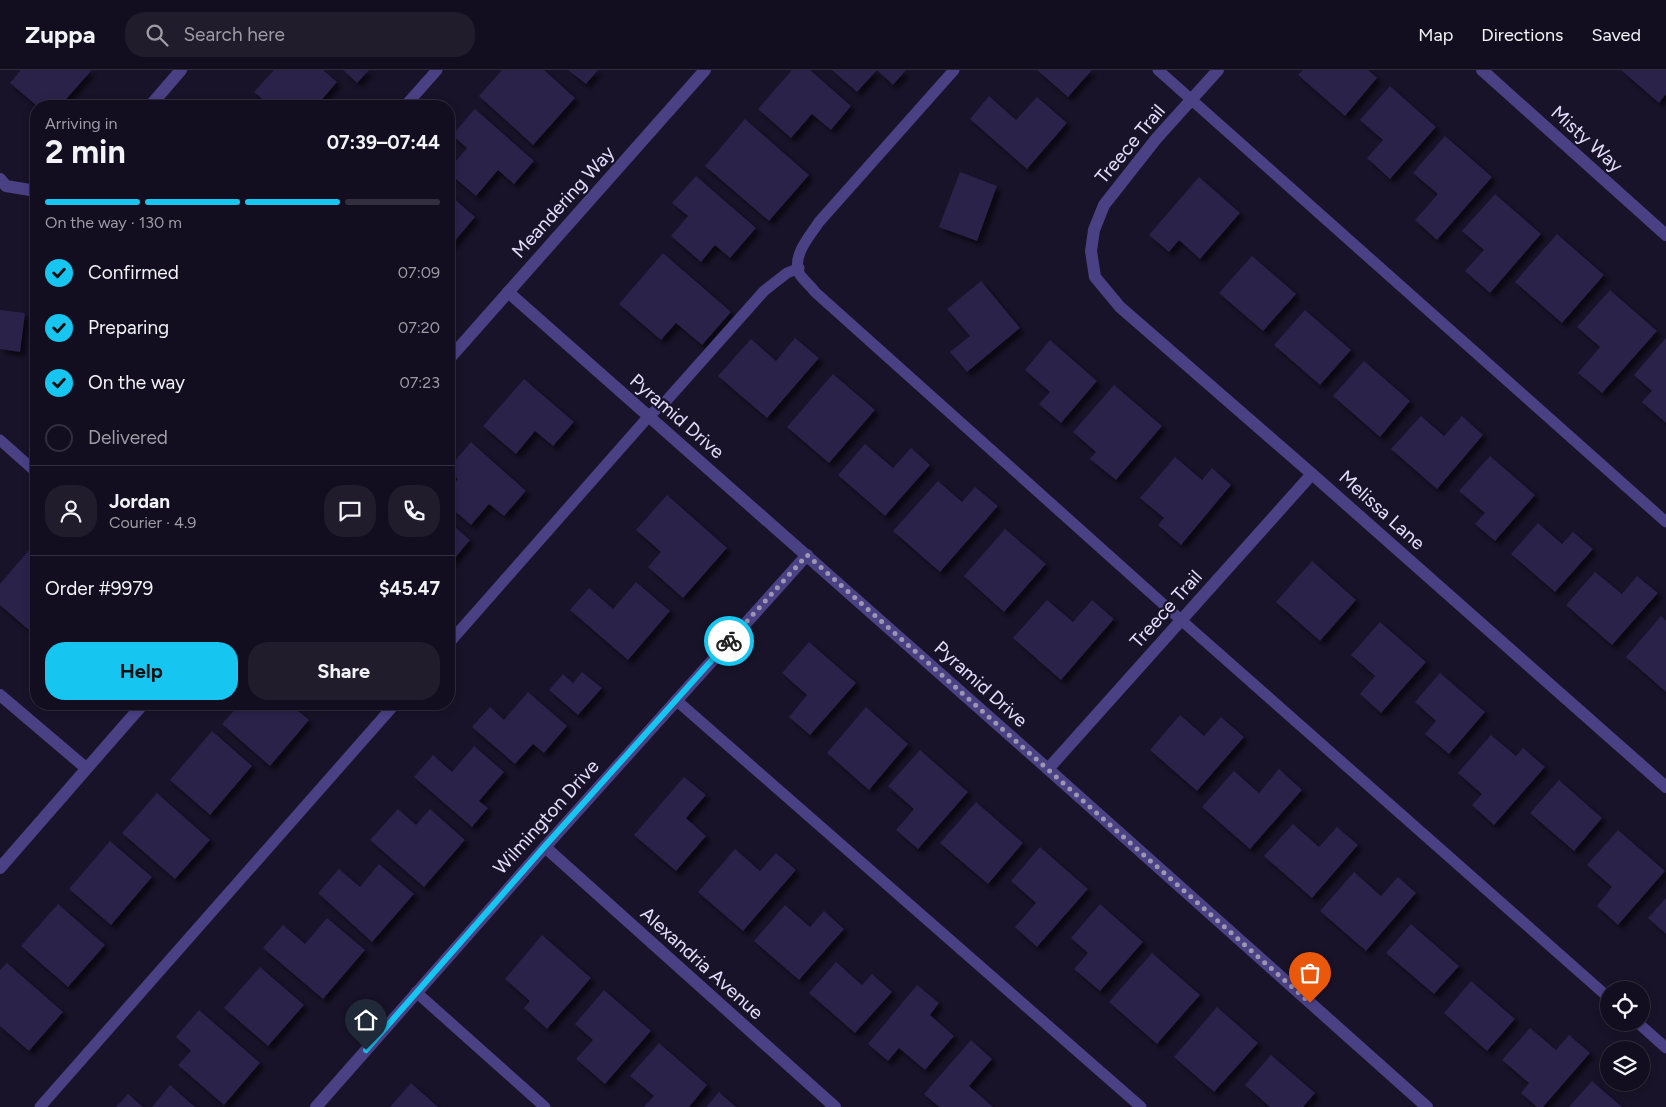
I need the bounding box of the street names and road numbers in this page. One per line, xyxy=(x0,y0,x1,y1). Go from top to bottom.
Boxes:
street label: Treece Trail xyxy=(1090,100,1170,188)
street label: Misty Way xyxy=(1547,101,1627,177)
street label: Meandering Way xyxy=(507,141,619,263)
street label: Pyramid Drive xyxy=(625,369,729,463)
street label: Melissa Lane xyxy=(1334,465,1430,555)
street label: Treece Trail xyxy=(1125,565,1207,653)
street label: Pyramid Drive xyxy=(930,636,1032,732)
street label: Wilmington Drive xyxy=(488,755,604,879)
street label: Alexandria Avenue xyxy=(636,902,768,1024)

